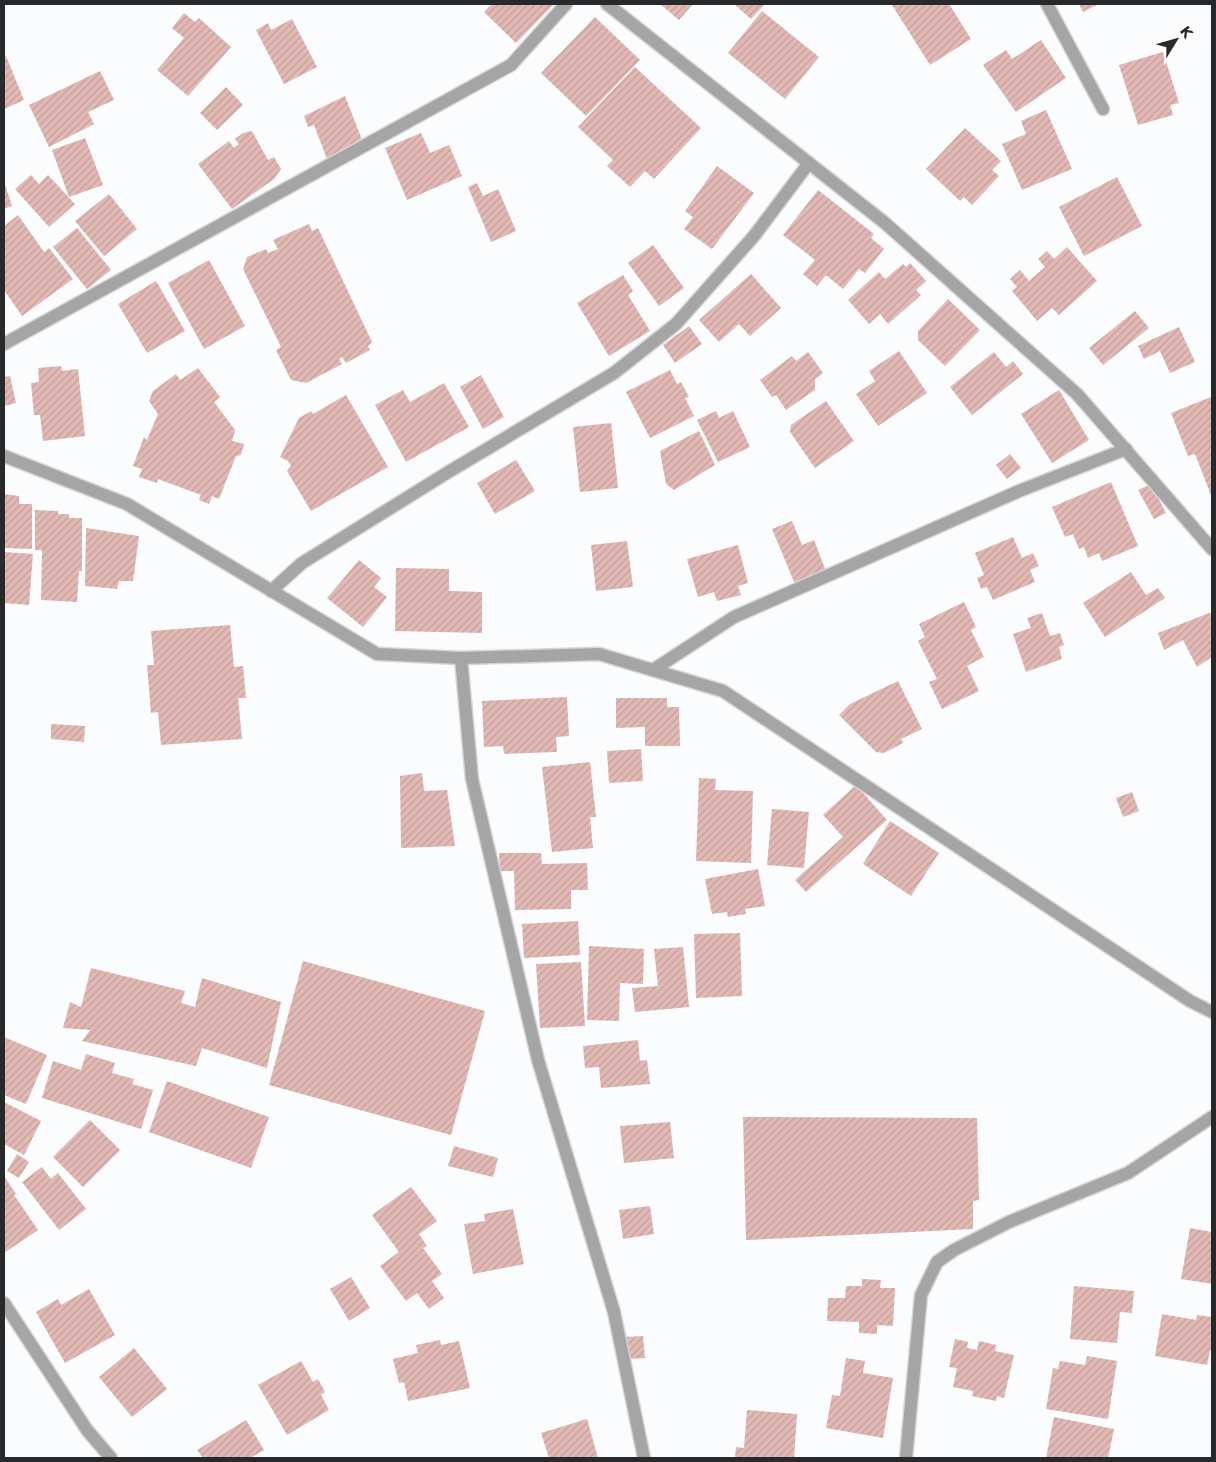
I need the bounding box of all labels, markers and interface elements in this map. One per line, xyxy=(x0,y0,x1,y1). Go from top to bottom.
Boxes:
north arrow xyxy=(1151,15,1201,65)
text: K xyxy=(1177,23,1197,42)

